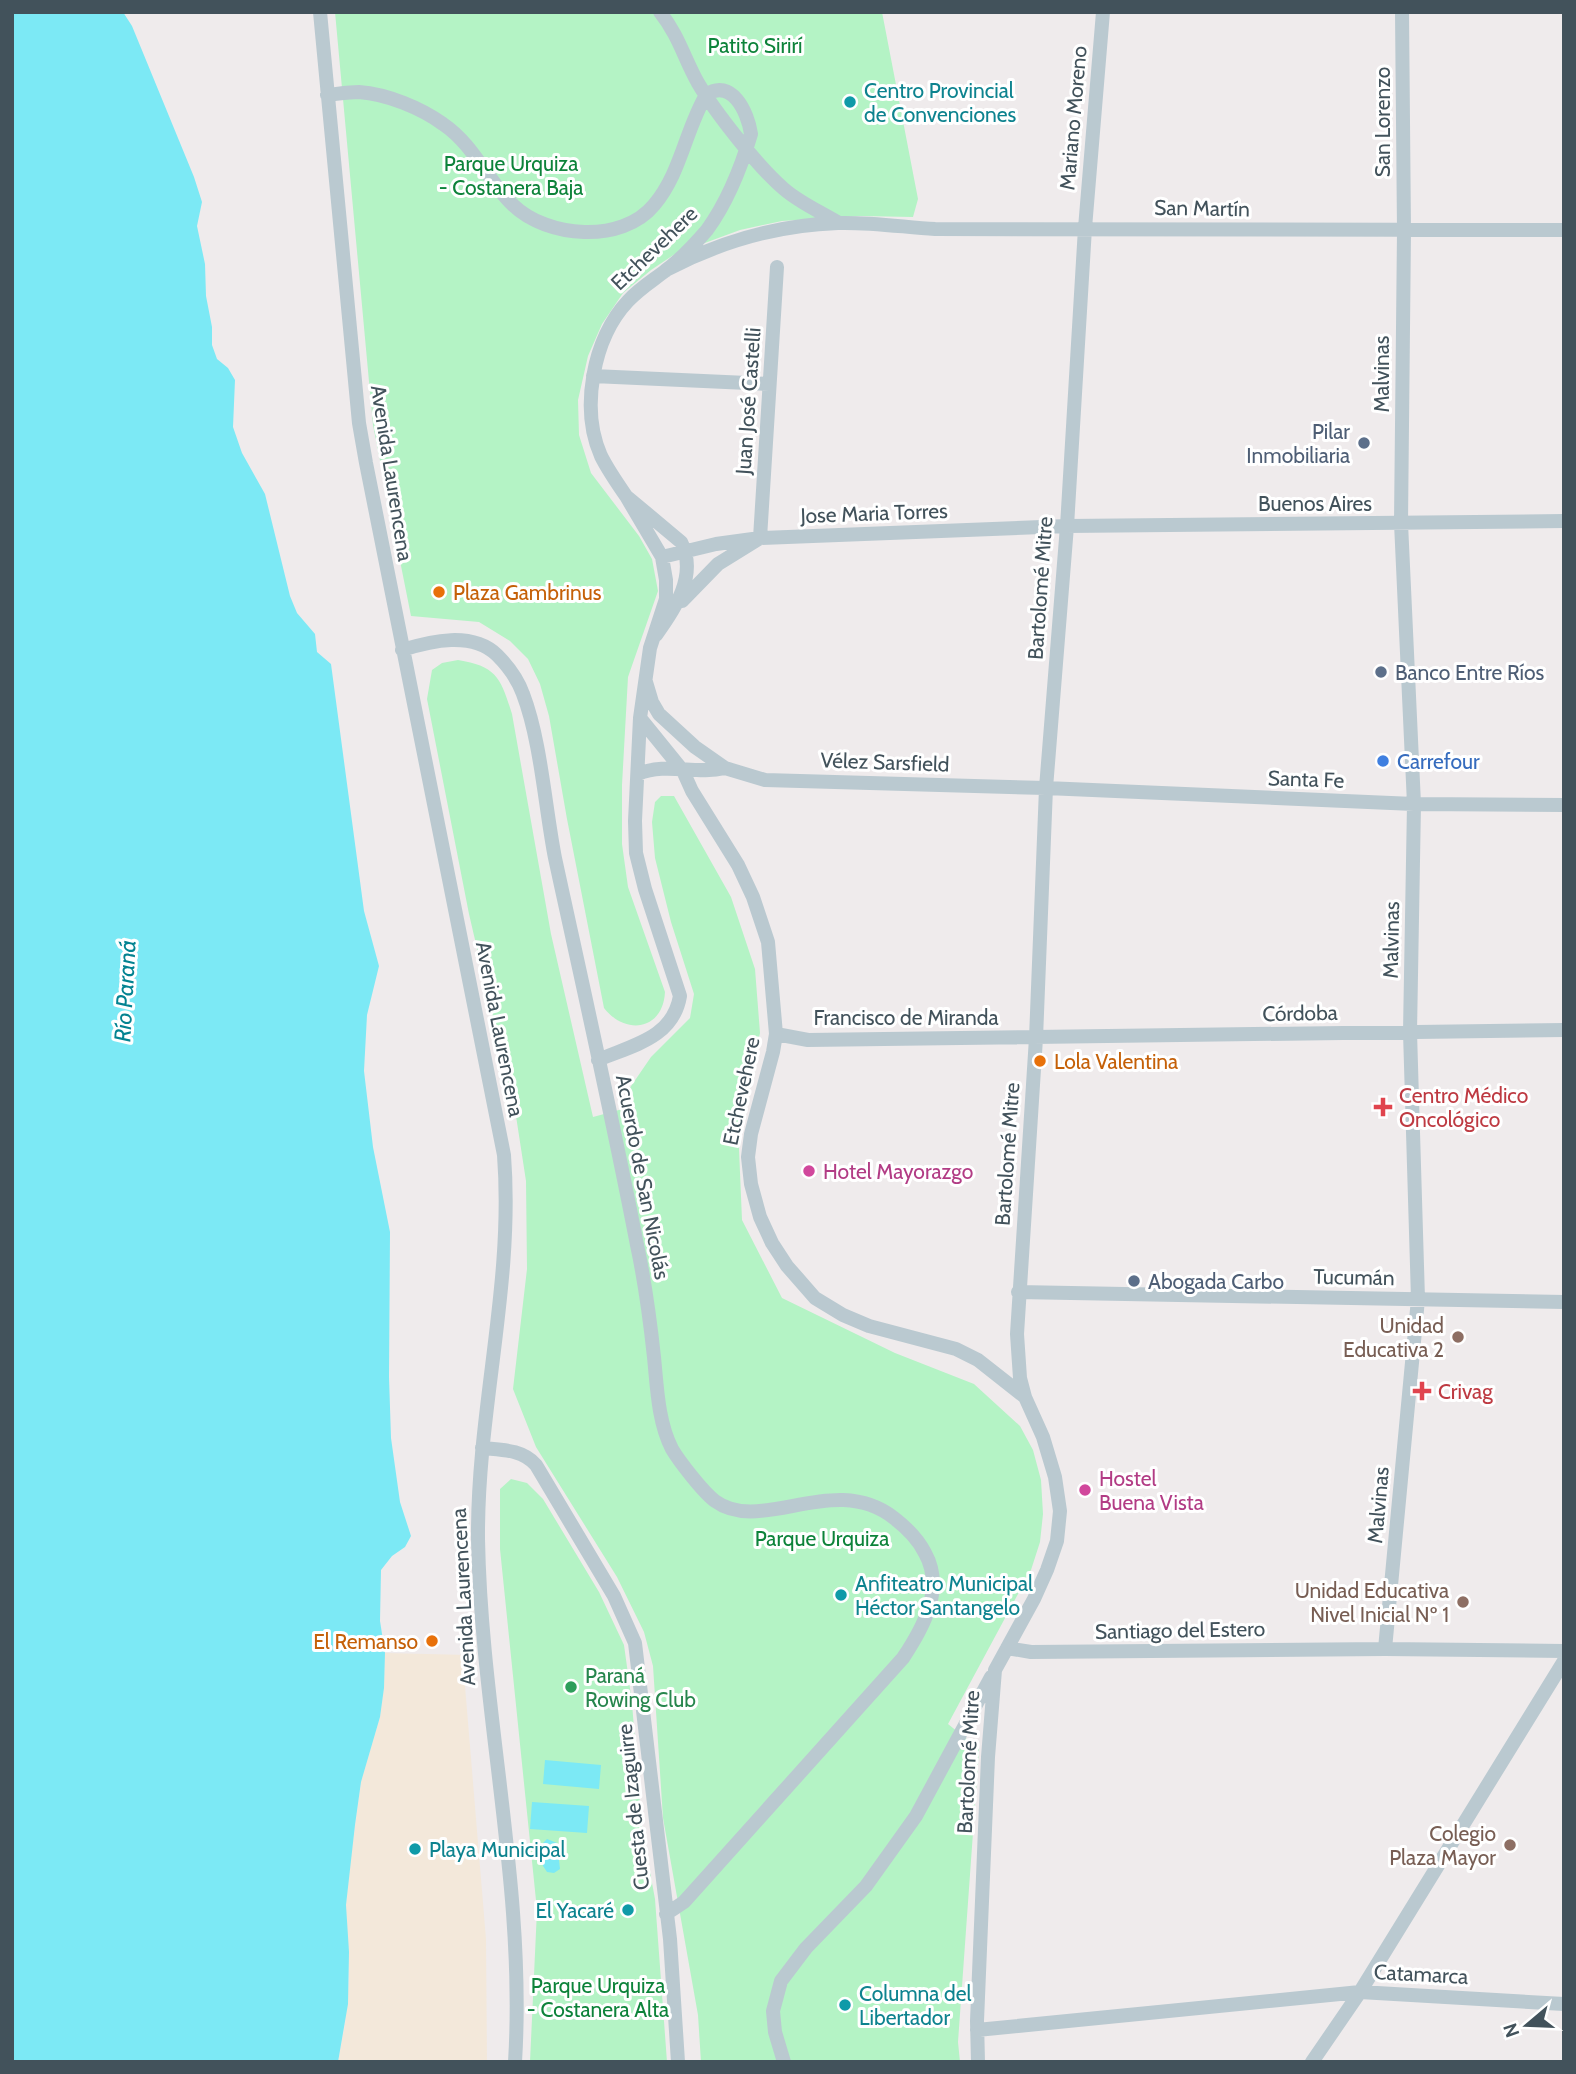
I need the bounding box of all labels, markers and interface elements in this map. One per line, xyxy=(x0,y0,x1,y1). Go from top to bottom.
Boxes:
park label: Patito Sirirí xyxy=(707,33,803,58)
street label: Mariano Moreno xyxy=(1054,45,1092,191)
street label: San Lorenzo xyxy=(1370,67,1395,177)
place label: Centro Provincial de Convenciones xyxy=(864,78,1016,127)
marker: Centro Provincial de Convenciones xyxy=(842,94,858,110)
park label: Parque Urquiza - Costanera Baja xyxy=(439,151,583,201)
street label: San Martín xyxy=(1154,195,1250,221)
street label: Etchevehere xyxy=(606,201,702,295)
street label: Juan José Castelli xyxy=(730,327,766,476)
street label: Malvinas xyxy=(1369,335,1394,413)
street label: Avenida Laurencena xyxy=(366,383,418,563)
place label: Pilar Inmobiliaria xyxy=(1246,419,1350,468)
marker: Pilar Inmobiliaria xyxy=(1356,435,1372,451)
street label: Buenos Aires xyxy=(1258,491,1372,516)
street label: Jose Maria Torres xyxy=(799,498,948,528)
street label: Bartolomé Mitre xyxy=(1023,515,1057,660)
place label: Plaza Gambrinus xyxy=(453,580,602,605)
marker: Plaza Gambrinus xyxy=(431,584,447,600)
place label: Banco Entre Ríos xyxy=(1395,660,1544,685)
marker: Banco Entre Ríos xyxy=(1373,664,1389,680)
street label: Vélez Sarsfield xyxy=(820,747,950,777)
place label: Carrefour xyxy=(1397,749,1480,774)
marker: Carrefour xyxy=(1375,753,1391,769)
street label: Santa Fe xyxy=(1267,765,1345,793)
street label: Malvinas xyxy=(1378,901,1404,979)
water label: Río Paraná xyxy=(108,939,142,1043)
street label: Avenida Laurencena xyxy=(471,939,529,1119)
street label: Córdoba xyxy=(1262,1000,1338,1026)
street label: Francisco de Miranda xyxy=(813,1005,999,1030)
street label: Etchevehere xyxy=(717,1034,765,1147)
place label: Lola Valentina xyxy=(1054,1049,1178,1074)
marker: Lola Valentina xyxy=(1032,1053,1048,1069)
street label: Acuerdo de San Nicolás xyxy=(611,1073,675,1282)
street label: Bartolomé Mitre xyxy=(990,1081,1024,1226)
place label: Centro Médico Oncológico xyxy=(1399,1083,1528,1132)
marker: Centro Médico Oncológico xyxy=(1373,1097,1393,1117)
place label: Hotel Mayorazgo xyxy=(823,1159,973,1184)
marker: Hotel Mayorazgo xyxy=(801,1163,817,1179)
street label: Tucumán xyxy=(1313,1264,1395,1290)
place label: Abogada Carbo xyxy=(1148,1269,1284,1294)
marker: Abogada Carbo xyxy=(1126,1273,1142,1289)
place label: Unidad Educativa 2 xyxy=(1343,1313,1444,1362)
marker: Unidad Educativa 2 xyxy=(1450,1329,1466,1345)
place label: Crivag xyxy=(1438,1379,1493,1404)
marker: Crivag xyxy=(1412,1381,1432,1401)
street label: Malvinas xyxy=(1362,1465,1394,1545)
place label: Hostel Buena Vista xyxy=(1099,1466,1204,1515)
marker: Hostel Buena Vista xyxy=(1077,1482,1093,1498)
street label: Avenida Laurencena xyxy=(446,1507,480,1687)
park label: Parque Urquiza xyxy=(755,1526,889,1551)
place label: Anfiteatro Municipal Héctor Santangelo xyxy=(855,1571,1033,1620)
place label: Unidad Educativa Nivel Inicial Nº 1 xyxy=(1295,1578,1449,1627)
marker: Anfiteatro Municipal Héctor Santangelo xyxy=(833,1587,849,1603)
marker: Unidad Educativa Nivel Inicial Nº 1 xyxy=(1455,1594,1471,1610)
street label: Santiago del Estero xyxy=(1095,1616,1265,1644)
place label: El Remanso xyxy=(313,1629,418,1654)
marker: El Remanso xyxy=(424,1633,440,1649)
place label: Paraná Rowing Club xyxy=(585,1663,696,1712)
marker: Paraná Rowing Club xyxy=(563,1679,579,1695)
street label: Bartolomé Mitre xyxy=(952,1689,984,1834)
street label: Cuesta de Izaguirre xyxy=(612,1722,654,1891)
place label: Colegio Plaza Mayor xyxy=(1389,1821,1496,1870)
place label: Playa Municipal xyxy=(429,1837,566,1862)
marker: Colegio Plaza Mayor xyxy=(1502,1837,1518,1853)
marker: Playa Municipal xyxy=(407,1841,423,1857)
place label: El Yacaré xyxy=(535,1898,614,1923)
marker: El Yacaré xyxy=(620,1902,636,1918)
street label: Catamarca xyxy=(1373,1959,1469,1989)
park label: Parque Urquiza - Costanera Alta xyxy=(527,1973,669,2022)
place label: Columna del Libertador xyxy=(859,1981,972,2030)
north arrow xyxy=(1492,1990,1562,2060)
marker: Columna del Libertador xyxy=(837,1997,853,2013)
text: N xyxy=(1498,2020,1524,2040)

